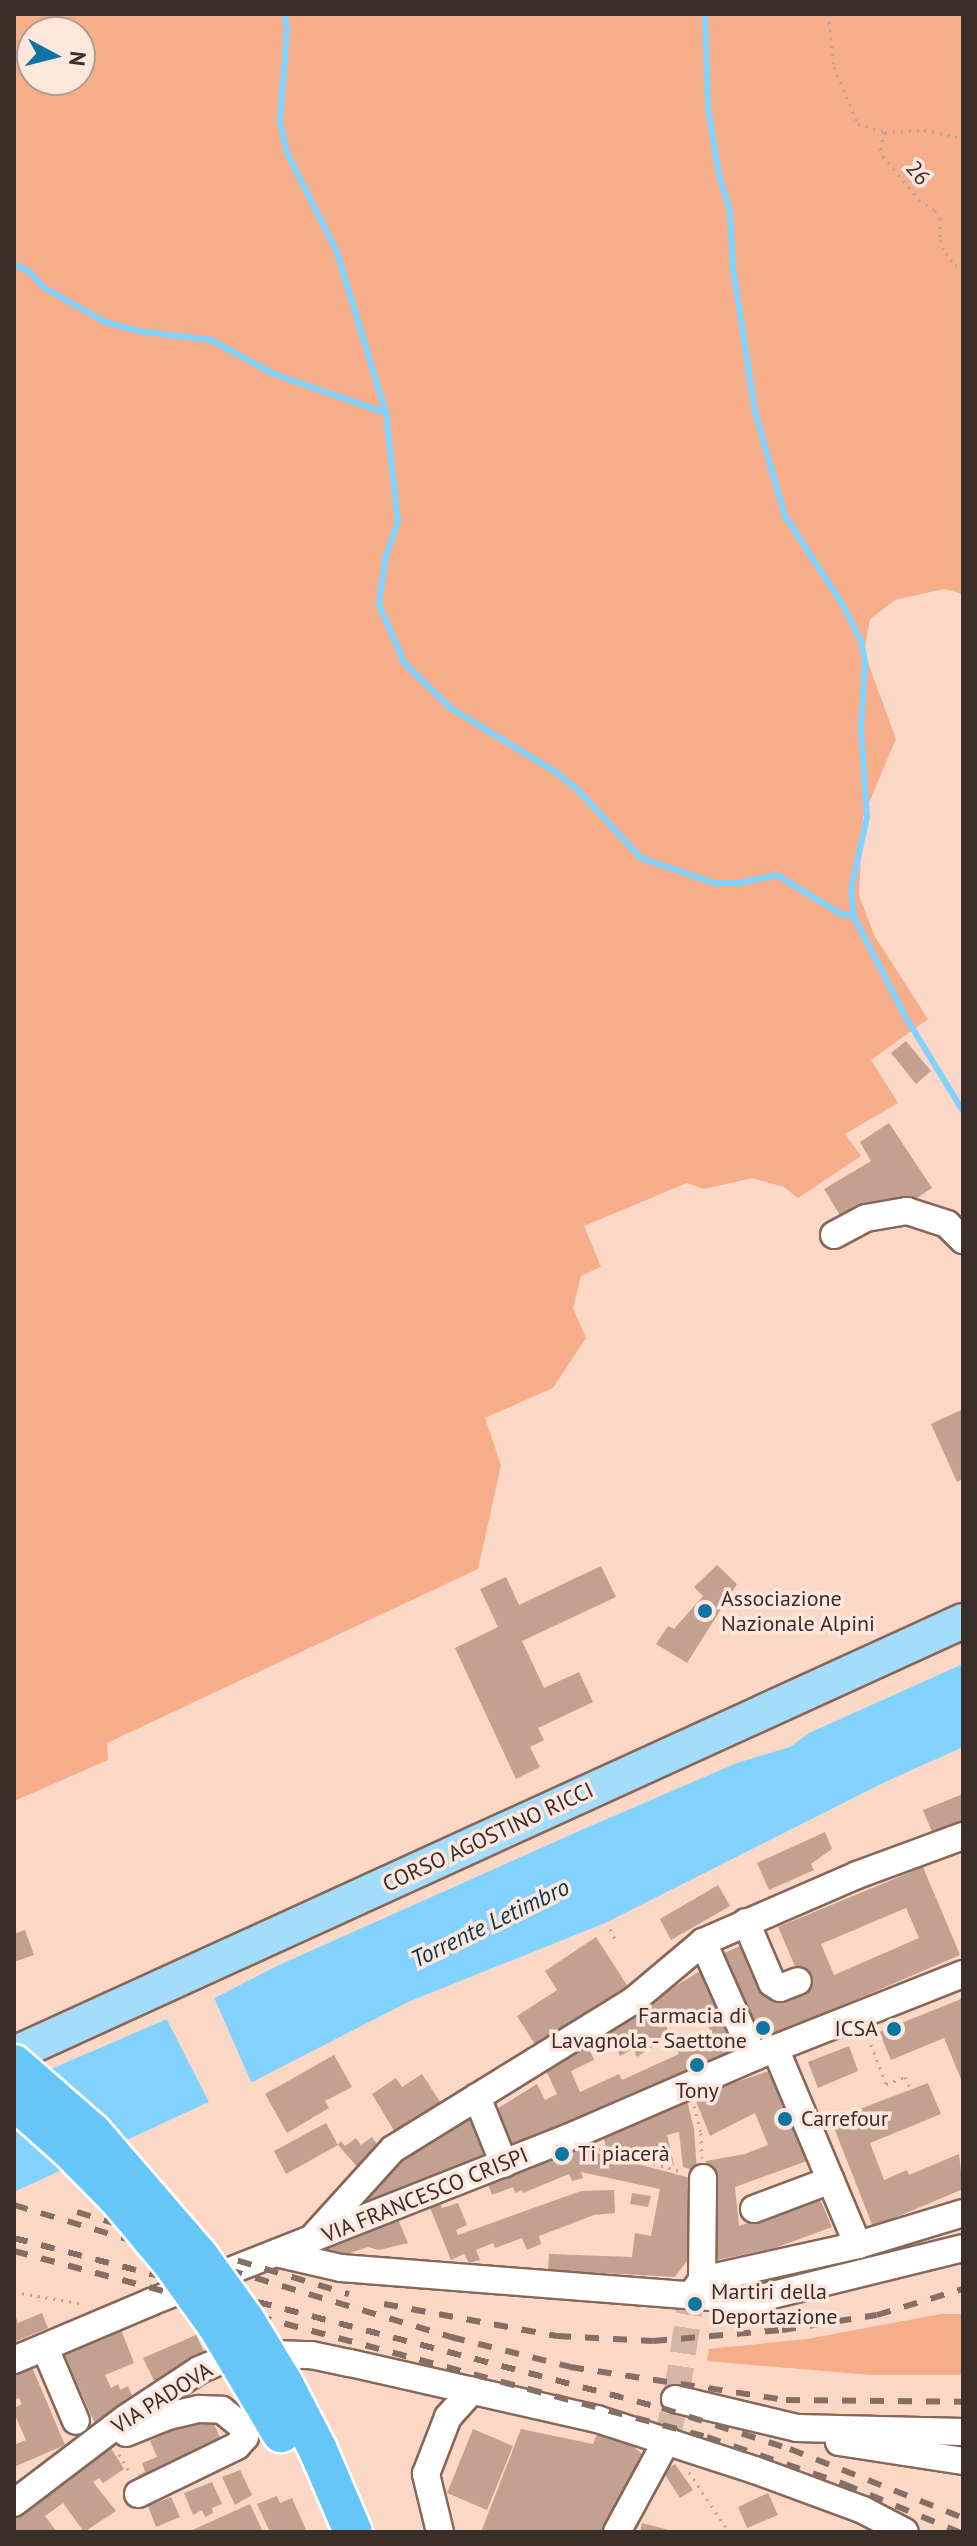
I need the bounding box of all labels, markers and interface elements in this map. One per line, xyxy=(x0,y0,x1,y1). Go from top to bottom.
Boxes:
north arrow xyxy=(16,16,96,96)
text: N xyxy=(63,50,93,68)
street label: 26 xyxy=(900,155,936,191)
place label: Associazione Nazionale Alpini xyxy=(721,1585,876,1636)
marker: Associazione Nazionale Alpini xyxy=(696,1602,714,1620)
street label: CORSO AGOSTINO RICCI xyxy=(378,1776,598,1898)
water label: Torrente Letimbro xyxy=(406,1872,574,1974)
place label: Farmacia di Lavagnola - Saettone xyxy=(548,2002,747,2054)
place label: ICSA xyxy=(834,2016,878,2042)
marker: Farmacia di Lavagnola - Saettone xyxy=(754,2019,772,2037)
marker: ICSA xyxy=(885,2020,903,2038)
marker: Tony xyxy=(688,2056,706,2074)
place label: Tony xyxy=(675,2078,719,2104)
place label: Carrefour xyxy=(801,2106,888,2132)
marker: Carrefour xyxy=(776,2110,794,2128)
street label: VIA FRANCESCO CRISPI xyxy=(318,2141,532,2249)
place label: Ti piacerà xyxy=(578,2141,670,2167)
marker: Ti piacerà xyxy=(553,2145,571,2163)
place label: Martiri della Deportazione xyxy=(711,2278,837,2330)
marker: Martiri della Deportazione xyxy=(686,2295,704,2313)
street label: VIA PADOVA xyxy=(106,2356,218,2440)

